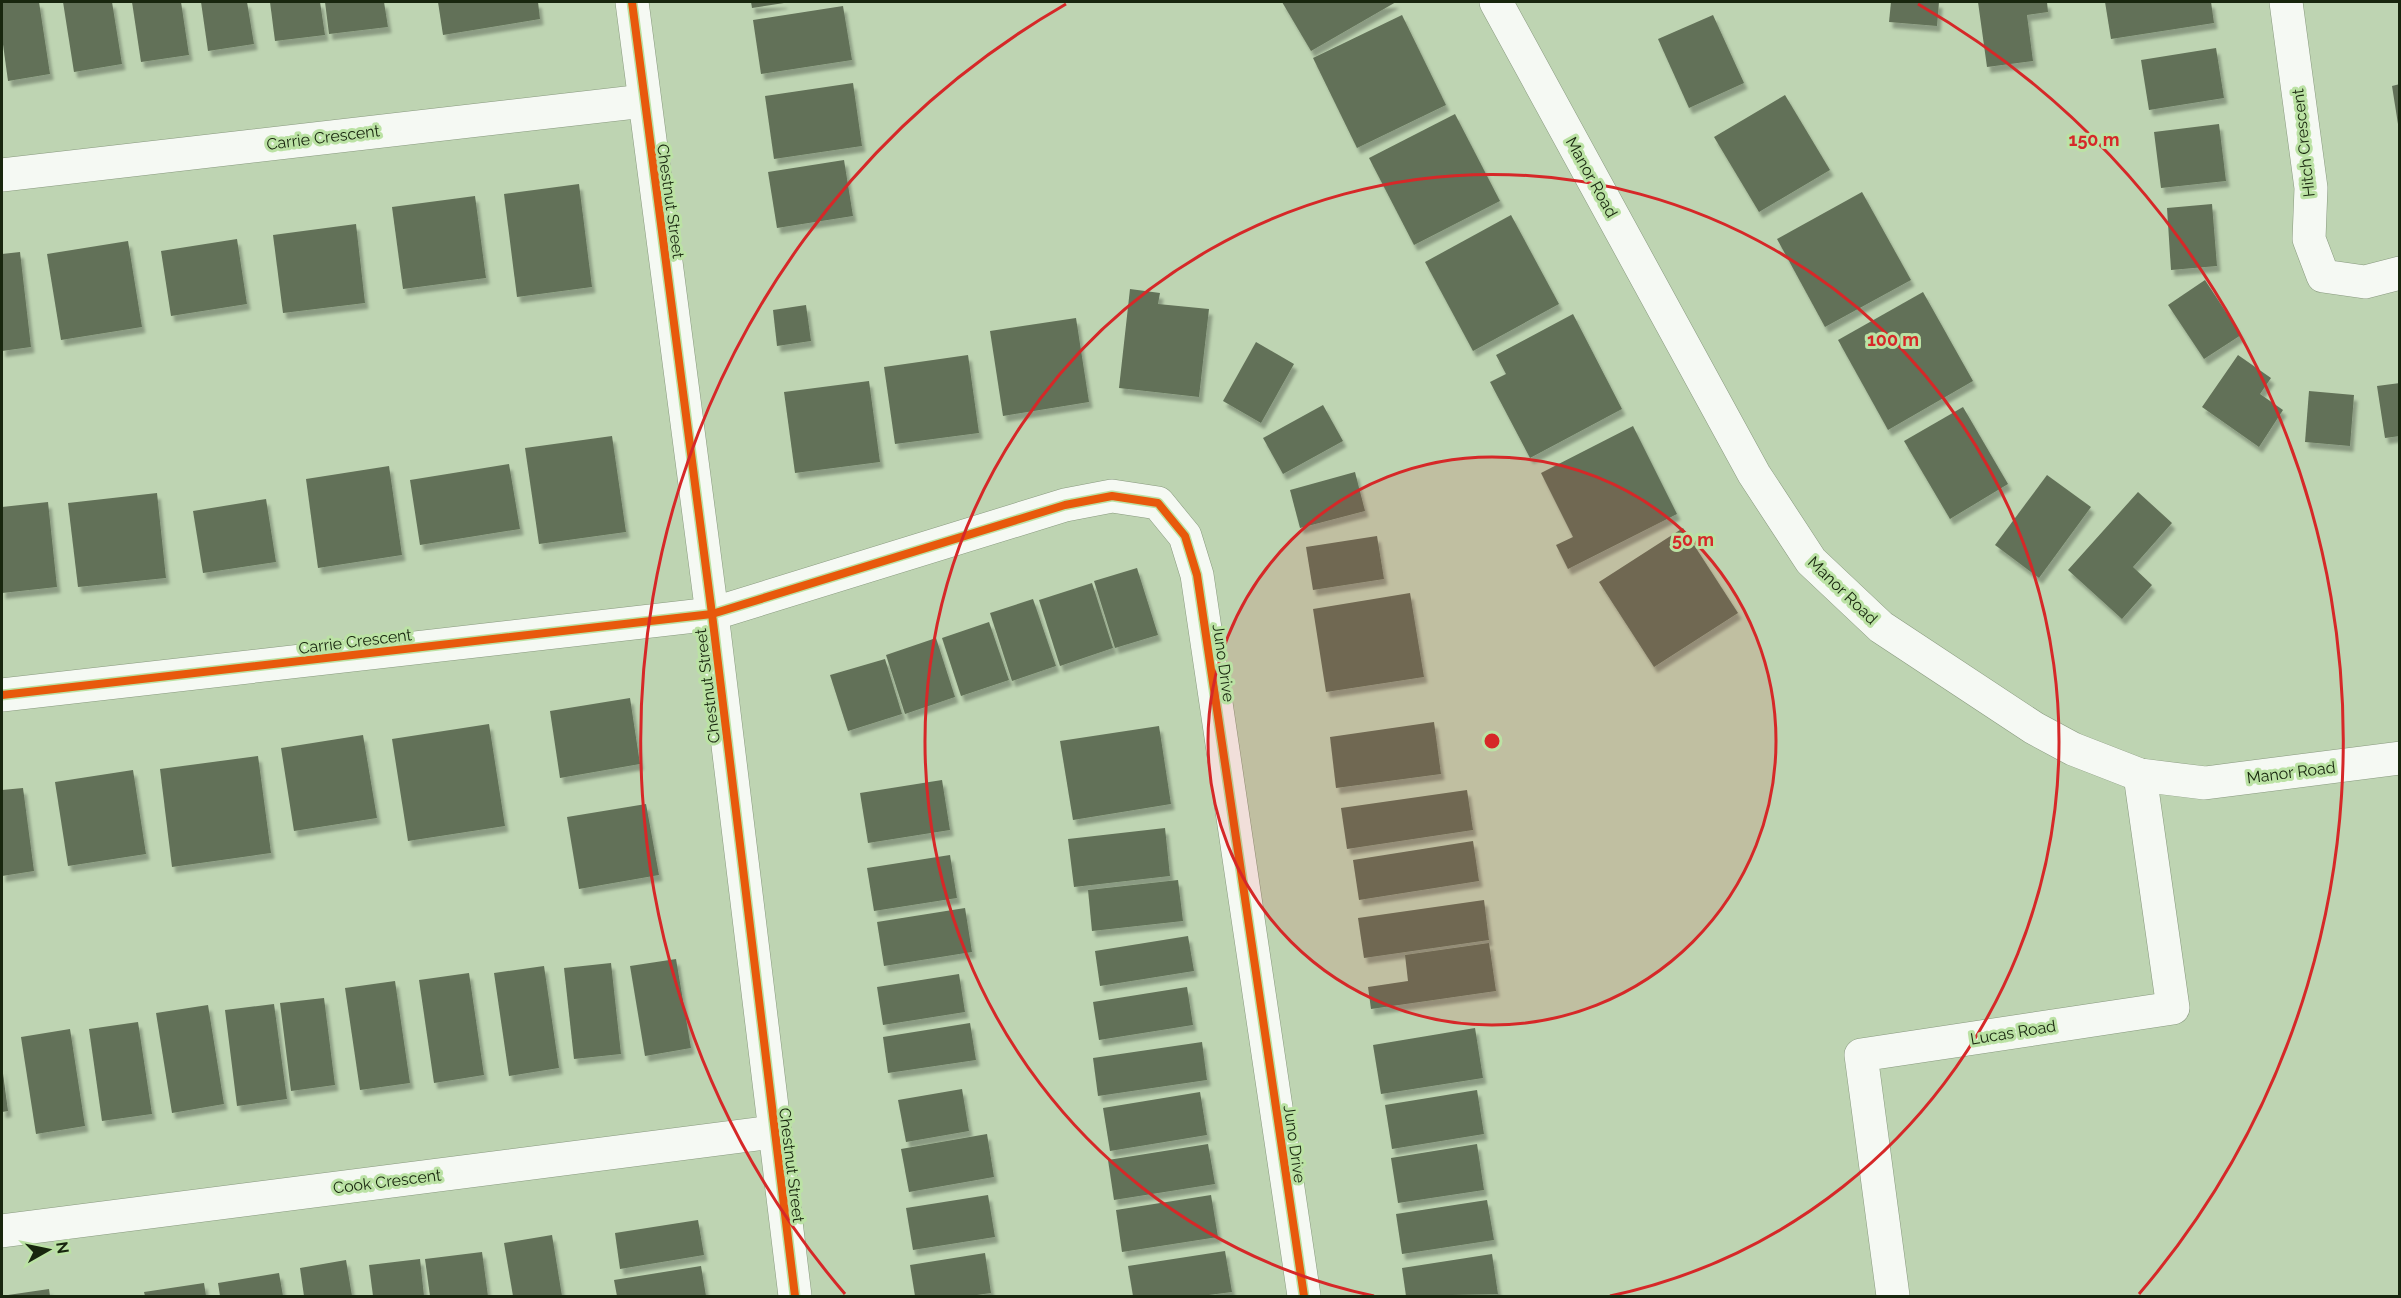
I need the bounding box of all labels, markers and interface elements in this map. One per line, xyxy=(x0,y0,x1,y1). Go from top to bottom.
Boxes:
street label: Hitch Crescent xyxy=(2288,87,2319,198)
street label: Carrie Crescent xyxy=(265,121,381,154)
text: 150 m xyxy=(2069,129,2120,150)
street label: Manor Road xyxy=(1562,134,1622,221)
street label: Chestnut Street xyxy=(653,143,688,260)
text: 100 m xyxy=(1867,329,1919,350)
text: 50 m xyxy=(1672,529,1714,550)
street label: Manor Road xyxy=(1804,553,1881,628)
street label: Juno Drive xyxy=(1209,623,1238,703)
street label: Carrie Crescent xyxy=(297,625,413,658)
street label: Chestnut Street xyxy=(691,627,724,744)
centre of rings xyxy=(1482,731,1502,751)
street label: Manor Road xyxy=(2246,758,2337,787)
street label: Lucas Road xyxy=(1969,1016,2057,1049)
street label: Juno Drive xyxy=(1280,1104,1309,1184)
street label: Chestnut Street xyxy=(775,1107,808,1224)
street label: Cook Crescent xyxy=(332,1165,443,1198)
north arrow xyxy=(18,1220,78,1280)
text: N xyxy=(52,1240,73,1255)

